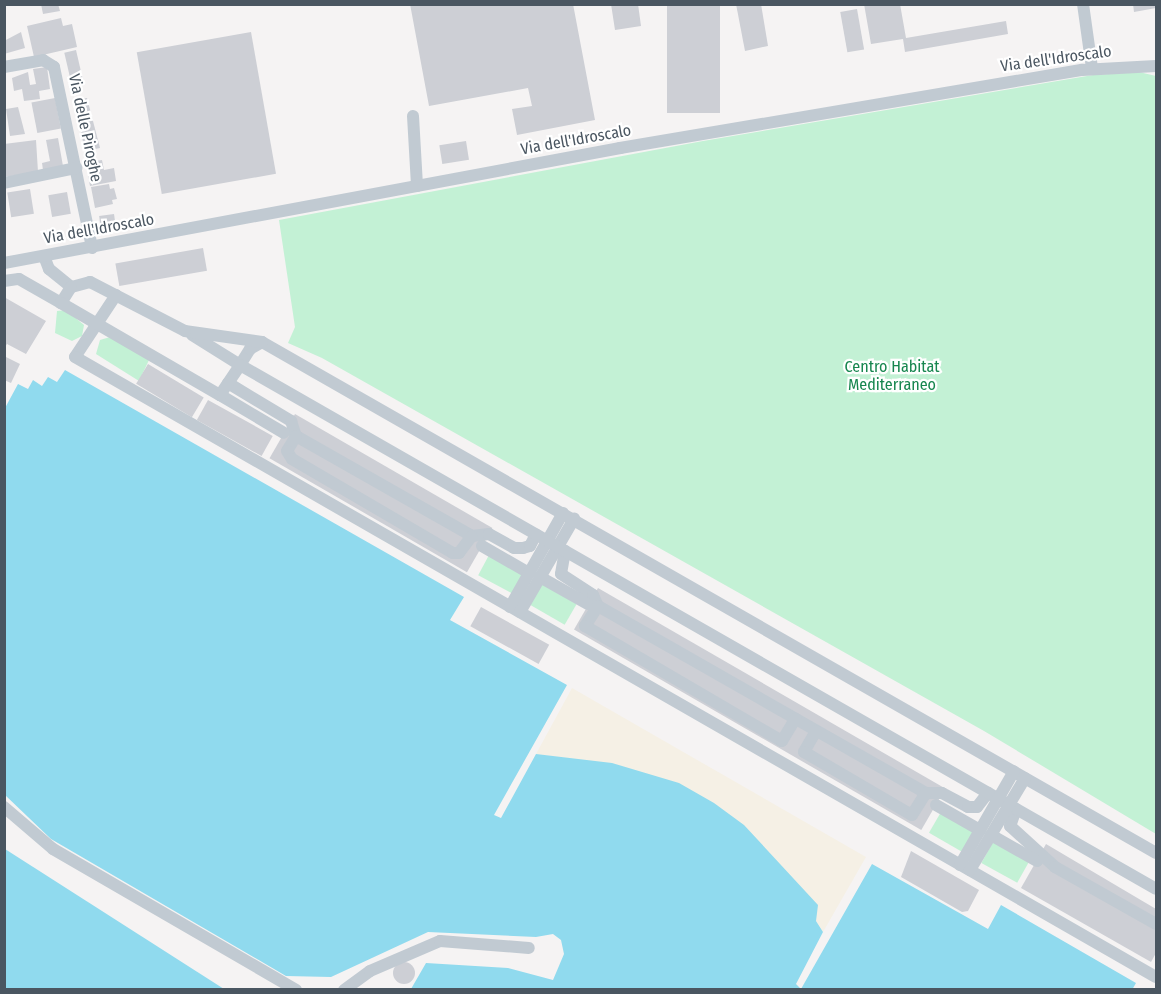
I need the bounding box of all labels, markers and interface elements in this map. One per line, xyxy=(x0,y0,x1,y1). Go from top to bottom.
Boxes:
street label: Via dell'Idroscalo xyxy=(999,42,1113,76)
street label: Via delle Piroghe xyxy=(64,72,106,184)
street label: Via dell'Idroscalo xyxy=(519,121,633,159)
street label: Via dell'Idroscalo xyxy=(42,210,156,248)
park label: Centro Habitat Mediterraneo xyxy=(845,357,939,395)

